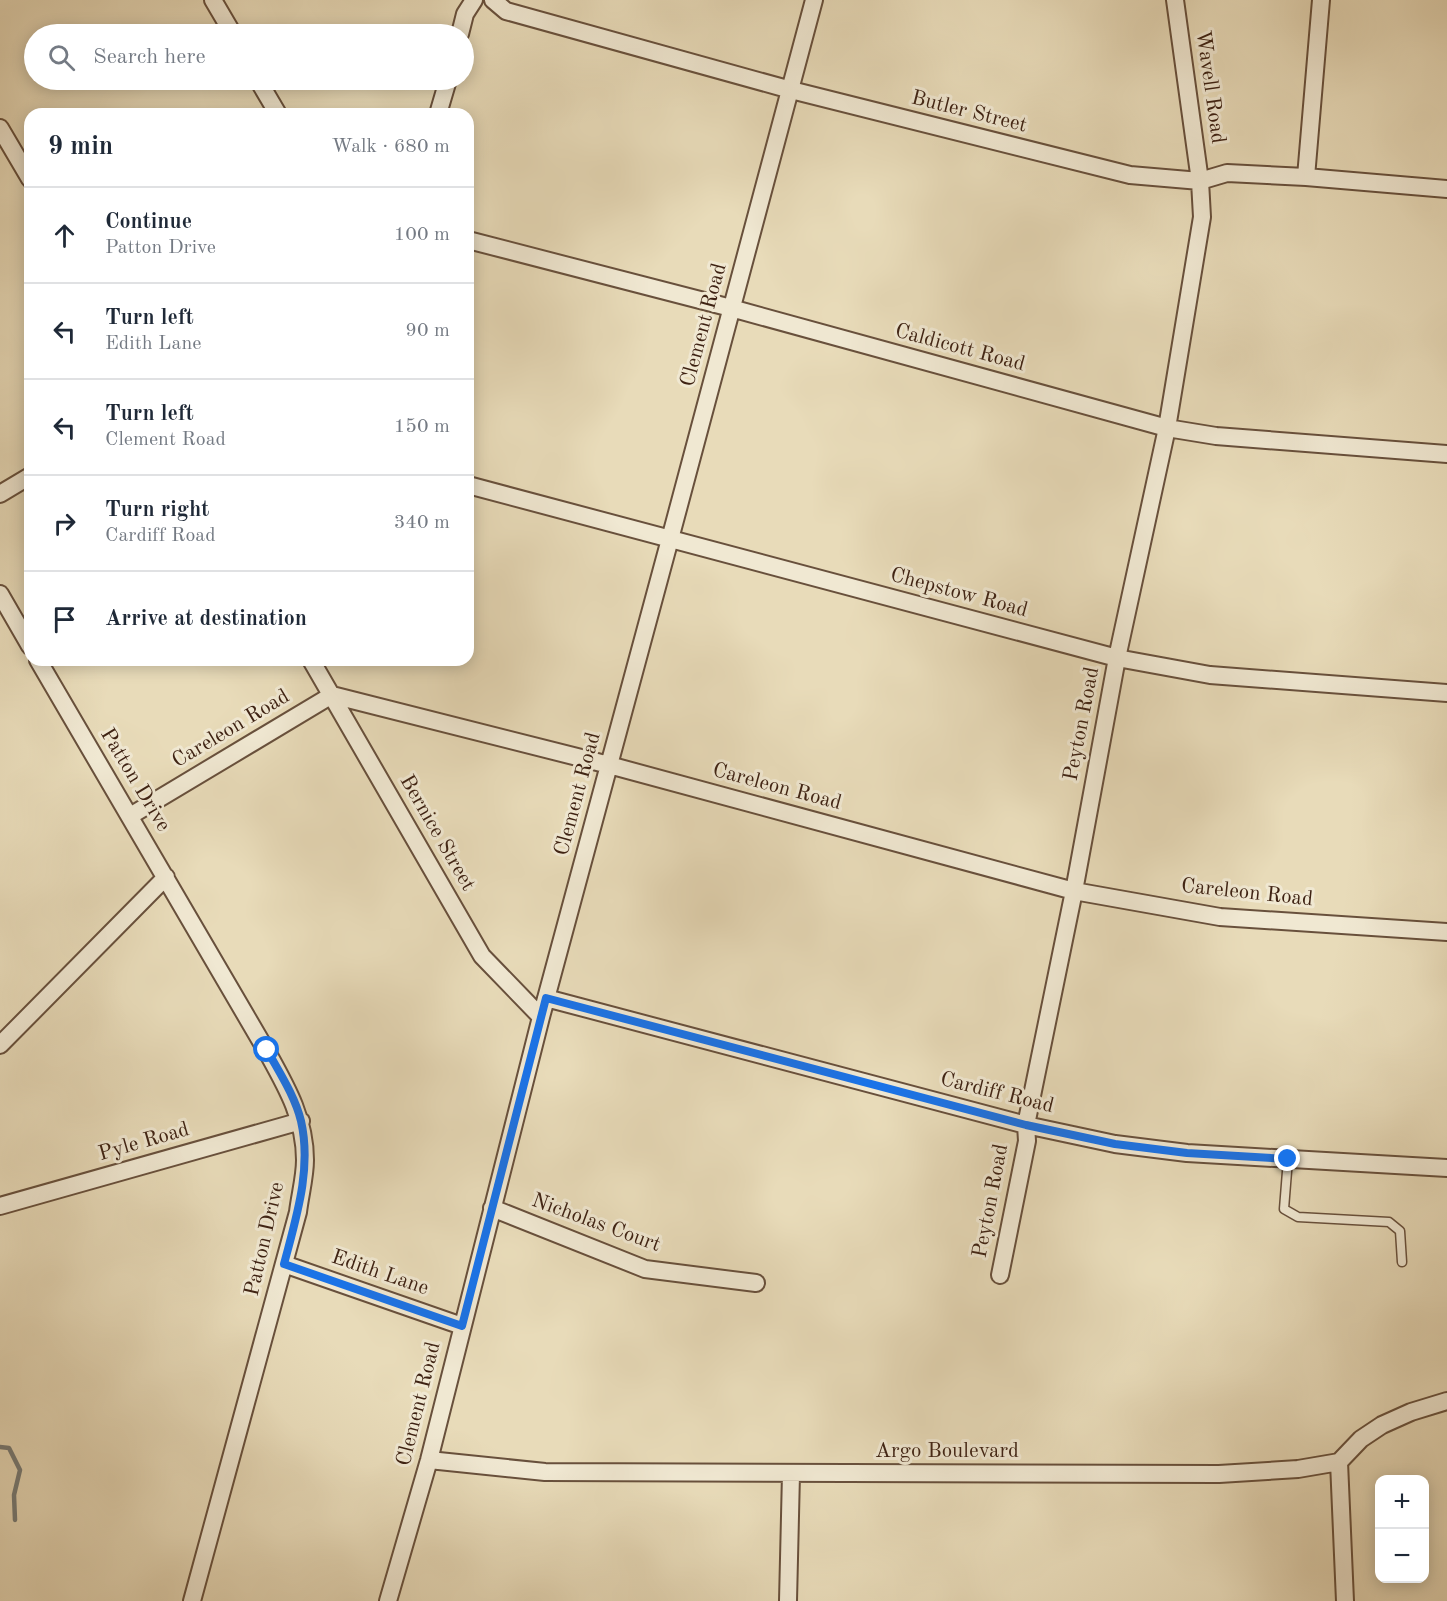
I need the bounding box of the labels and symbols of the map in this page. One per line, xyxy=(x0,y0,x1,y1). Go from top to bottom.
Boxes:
street label: Wavell Road xyxy=(1192,29,1228,145)
street label: Butler Street xyxy=(909,87,1029,137)
street label: Clement Road xyxy=(677,261,731,389)
street label: Caldicott Road xyxy=(893,321,1027,375)
street label: Chepstow Road xyxy=(888,565,1030,621)
street label: Peyton Road xyxy=(1061,665,1103,783)
street label: Careleon Road xyxy=(169,686,293,772)
street label: Patton Drive xyxy=(96,725,174,835)
street label: Clement Road xyxy=(551,730,605,858)
street label: Careleon Road xyxy=(710,760,844,814)
street label: Bernice Street xyxy=(395,771,479,895)
street label: Careleon Road xyxy=(1180,876,1314,910)
route start xyxy=(253,1036,279,1062)
street label: Cardiff Road xyxy=(938,1069,1056,1117)
street label: Pyle Road xyxy=(96,1119,192,1165)
street label: Peyton Road xyxy=(970,1142,1012,1260)
route end xyxy=(1274,1145,1300,1171)
street label: Patton Drive xyxy=(242,1180,288,1298)
street label: Nicholas Court xyxy=(529,1190,663,1256)
street label: Edith Lane xyxy=(329,1247,431,1299)
street label: Clement Road xyxy=(393,1340,445,1468)
street label: Argo Boulevard xyxy=(875,1441,1019,1462)

